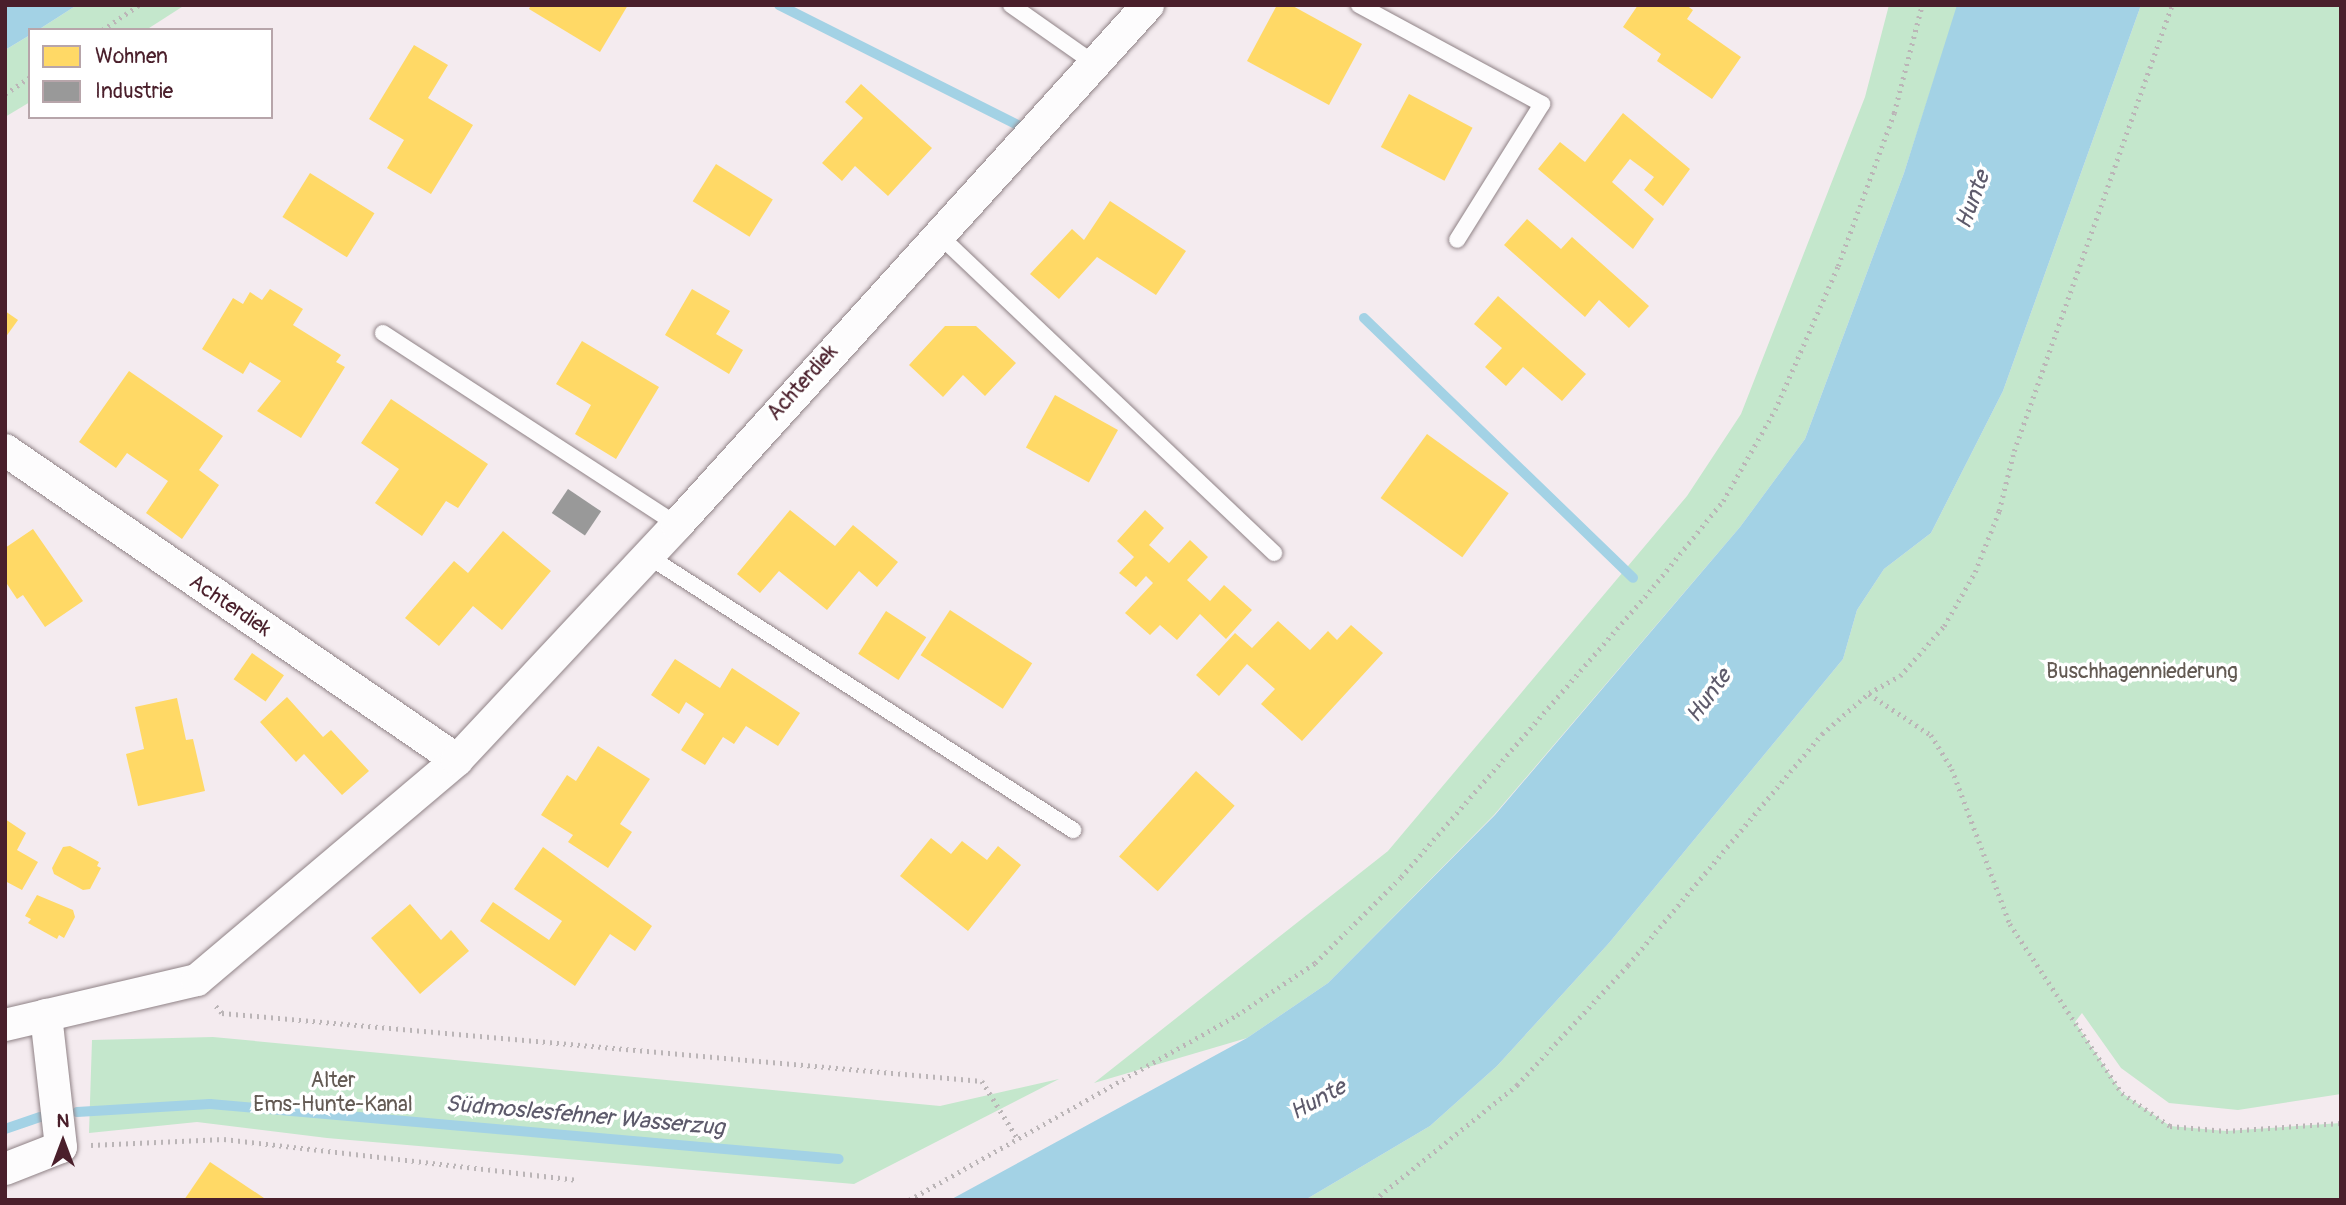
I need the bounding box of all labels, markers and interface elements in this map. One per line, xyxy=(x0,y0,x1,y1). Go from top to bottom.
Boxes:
legend xyxy=(28,28,273,119)
text: Wohnen xyxy=(95,43,168,70)
text: Industrie xyxy=(95,78,173,105)
water label: Hunte xyxy=(1950,167,1996,233)
street label: Achterdiek xyxy=(762,340,844,426)
street label: Achterdiek xyxy=(184,570,276,642)
park label: Buschhagenniederung xyxy=(2046,659,2238,685)
water label: Hunte xyxy=(1680,664,1738,728)
park label: Alter Ems-Hunte-Kanal xyxy=(253,1068,413,1118)
water label: Hunte xyxy=(1285,1074,1351,1126)
water label: Südmoslesfehner Wasserzug xyxy=(444,1090,726,1142)
north arrow xyxy=(28,1107,98,1177)
text: N xyxy=(57,1109,69,1133)

